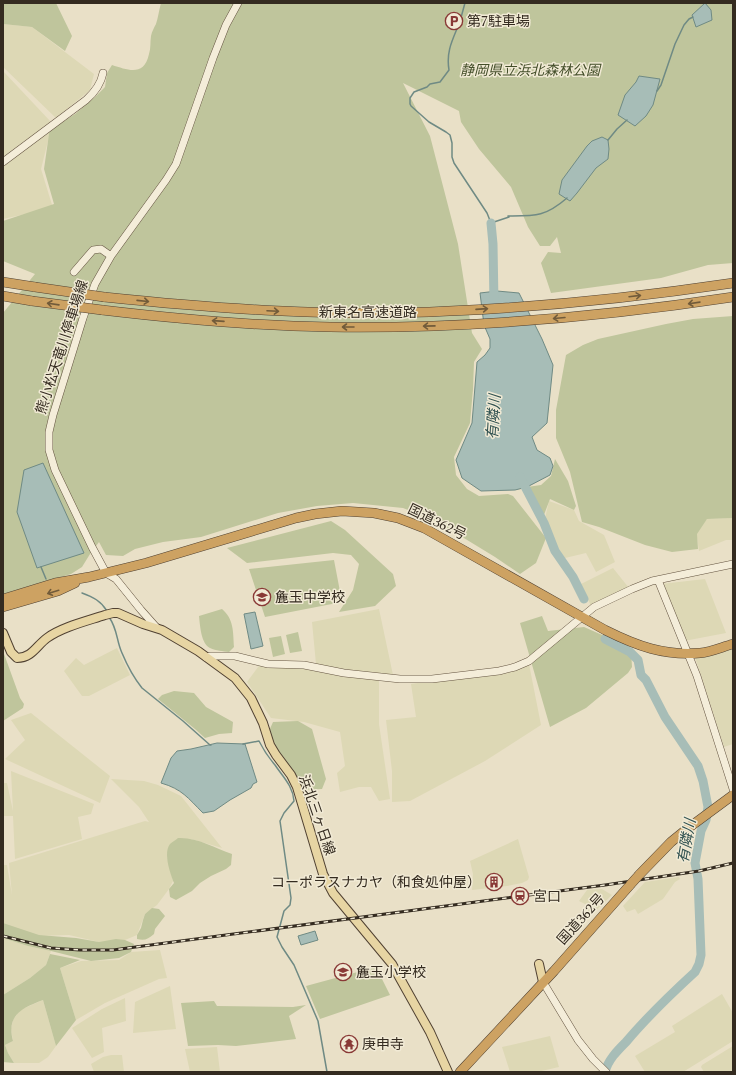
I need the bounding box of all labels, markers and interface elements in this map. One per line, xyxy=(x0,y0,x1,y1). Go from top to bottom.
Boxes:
parking icon: 第7駐車場 xyxy=(444,11,464,31)
place label: 第7駐車場 xyxy=(467,11,530,32)
park label: 静岡県立浜北森林公園 xyxy=(460,60,602,81)
street label: 熊小松天竜川停車場線 xyxy=(30,277,94,417)
one-way arrow xyxy=(628,292,641,300)
one-way arrow xyxy=(136,298,149,305)
one-way arrow xyxy=(688,299,701,306)
one-way arrow xyxy=(47,300,60,308)
street label: 新東名高速道路 xyxy=(319,302,417,323)
one-way arrow xyxy=(475,306,488,313)
one-way arrow xyxy=(266,307,279,314)
one-way arrow xyxy=(553,314,566,321)
one-way arrow xyxy=(212,318,225,325)
one-way arrow xyxy=(423,322,436,330)
one-way arrow xyxy=(342,323,355,331)
water label: 有隣川 xyxy=(481,392,507,440)
street label: 国道362号 xyxy=(404,499,470,545)
school or university icon: 麁玉中学校 xyxy=(252,587,272,607)
place label: 麁玉中学校 xyxy=(275,587,345,608)
one-way arrow xyxy=(46,589,59,596)
street label: 浜北三ヶ日線 xyxy=(293,772,341,858)
water label: 有隣川 xyxy=(672,815,703,865)
place label: コーポラスナカヤ（和食処仲屋） xyxy=(271,872,481,893)
building icon: コーポラスナカヤ（和食処仲屋） xyxy=(484,872,504,892)
station icon: 宮口 xyxy=(510,886,530,906)
place label: 宮口 xyxy=(533,886,561,907)
street label: 国道362号 xyxy=(552,889,610,949)
school or university icon: 麁玉小学校 xyxy=(333,962,353,982)
place label: 麁玉小学校 xyxy=(356,962,426,983)
temple icon: 庚申寺 xyxy=(339,1034,359,1054)
place label: 庚申寺 xyxy=(362,1034,404,1055)

